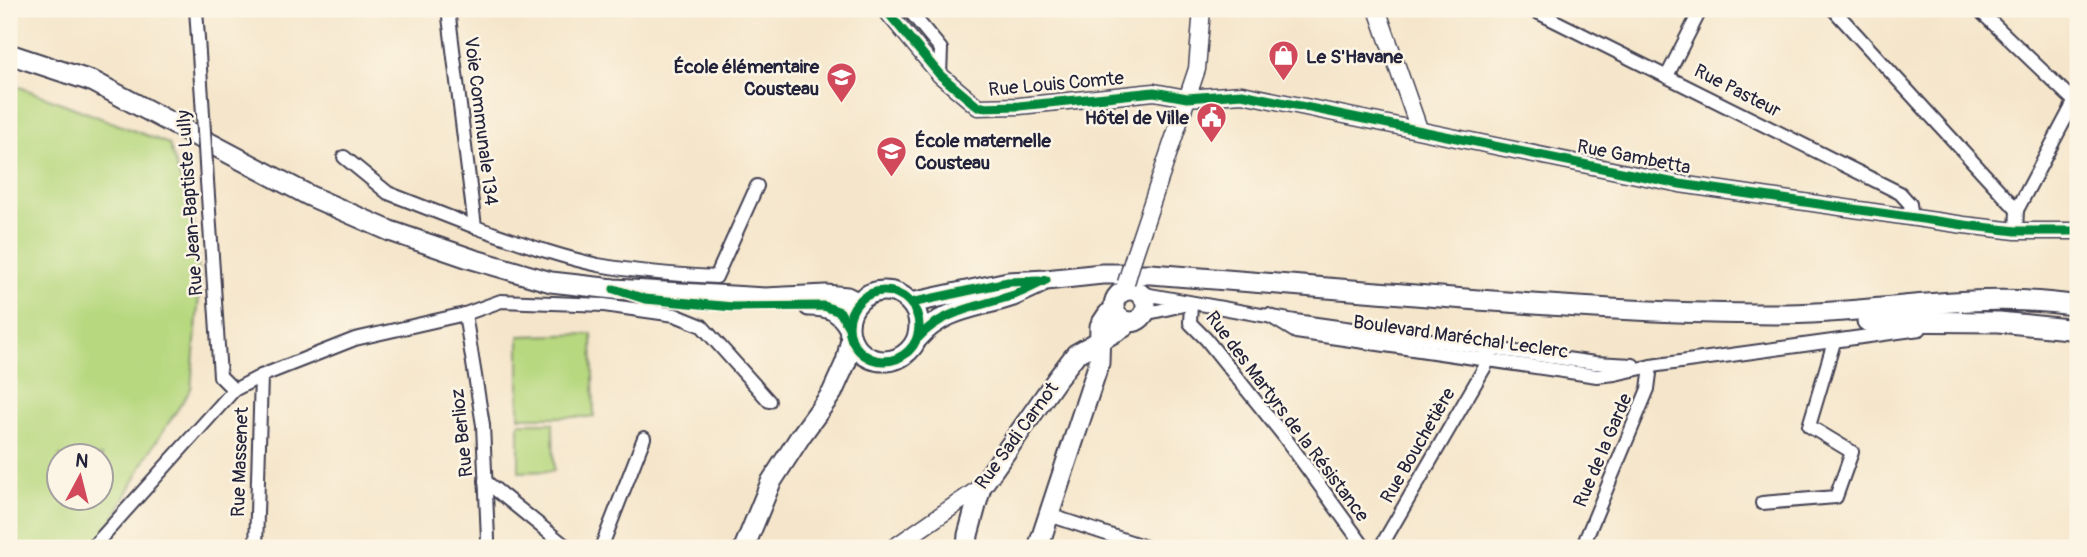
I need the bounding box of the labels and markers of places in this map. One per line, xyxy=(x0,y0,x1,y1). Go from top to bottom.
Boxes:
shop icon: Le S'Havane xyxy=(1266,39,1300,83)
place label: Le S'Havane xyxy=(1306,45,1403,69)
place label: École élémentaire Cousteau xyxy=(674,55,820,101)
school or university icon: École élémentaire Cousteau xyxy=(825,60,859,104)
public building icon: Hôtel de Ville xyxy=(1195,100,1229,144)
place label: Hôtel de Ville xyxy=(1085,106,1190,130)
place label: École maternelle Cousteau xyxy=(915,129,1052,175)
school or university icon: École maternelle Cousteau xyxy=(875,134,909,178)

